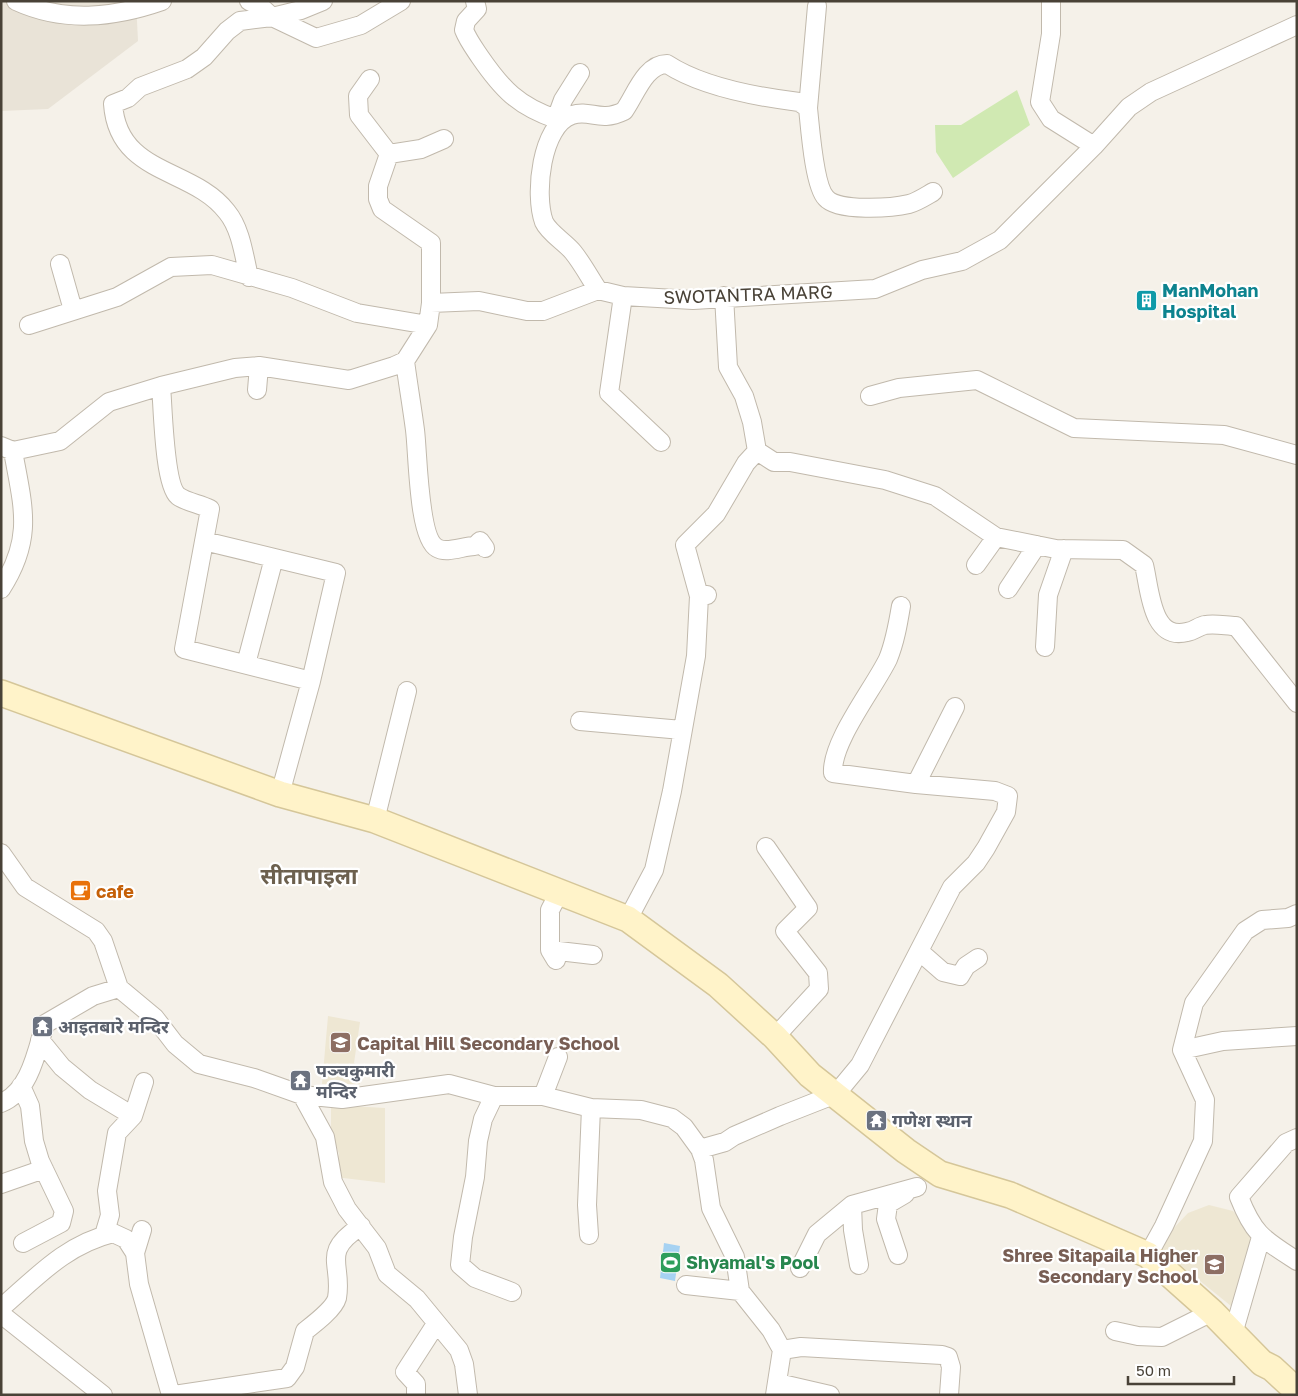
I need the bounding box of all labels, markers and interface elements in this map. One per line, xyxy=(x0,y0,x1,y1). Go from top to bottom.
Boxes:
place label: ManMohan Hospital xyxy=(1162,279,1258,322)
street label: SWOTANTRA MARG xyxy=(663,280,833,308)
building icon: ManMohan Hospital xyxy=(1134,288,1158,312)
district label: सीतापाइला xyxy=(261,862,358,889)
cafe icon: cafe xyxy=(68,879,92,903)
place label: cafe xyxy=(96,880,134,902)
temple icon: आइतबारे मन्दिर xyxy=(30,1014,54,1038)
place label: आइतबारे मन्दिर xyxy=(58,1015,170,1037)
school or university icon: Capital Hill Secondary School xyxy=(329,1031,353,1055)
place label: Capital Hill Secondary School xyxy=(357,1032,620,1054)
place label: पञ्चकुमारी मन्दिर xyxy=(316,1059,395,1102)
temple icon: पञ्चकुमारी मन्दिर xyxy=(288,1068,312,1092)
temple icon: गणेश स्थान xyxy=(864,1108,888,1132)
place label: गणेश स्थान xyxy=(892,1109,973,1131)
place label: Shree Sitapaila Higher Secondary School xyxy=(1002,1244,1198,1287)
sports icon: Shyamal's Pool xyxy=(658,1250,682,1274)
place label: Shyamal's Pool xyxy=(686,1251,819,1273)
school or university icon: Shree Sitapaila Higher Secondary School xyxy=(1202,1253,1226,1277)
scale bar xyxy=(1128,1354,1234,1386)
text: 50 m xyxy=(1136,1361,1171,1379)

